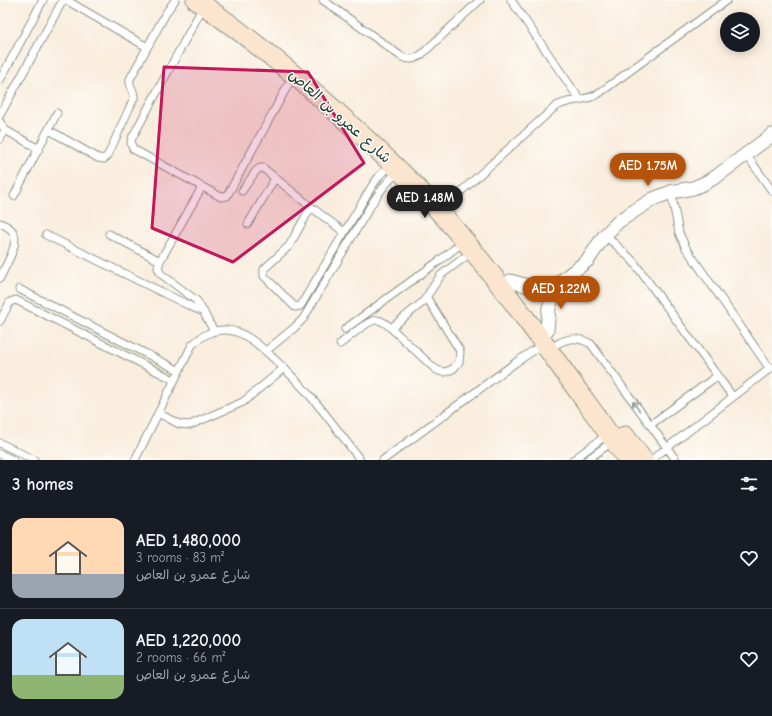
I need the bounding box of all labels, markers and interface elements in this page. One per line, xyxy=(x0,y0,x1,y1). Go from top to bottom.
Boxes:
map controls xyxy=(720,12,760,52)
button: layers xyxy=(720,12,760,52)
street label: شارع عمرو بن العاص xyxy=(284,65,395,168)
pin: AED 1.75M xyxy=(602,153,694,187)
text: AED 1.75M xyxy=(619,158,677,173)
pin: AED 1.48M xyxy=(379,185,471,219)
text: AED 1.48M xyxy=(396,190,454,205)
pin: AED 1.22M xyxy=(515,276,607,310)
text: AED 1.22M xyxy=(532,281,590,296)
one-way arrow xyxy=(632,400,640,411)
icon: filters xyxy=(738,473,760,495)
text: 3 homes xyxy=(12,475,73,494)
text: AED 1,480,000 xyxy=(136,531,241,550)
icon: home xyxy=(44,534,92,582)
icon: heart xyxy=(738,547,760,569)
text: 3 rooms · 83 m² xyxy=(136,550,224,565)
text: شارع عمرو بن العاص xyxy=(136,567,250,582)
text: AED 1,220,000 xyxy=(136,631,241,650)
icon: home xyxy=(44,635,92,683)
icon: heart xyxy=(738,648,760,670)
text: 2 rooms · 66 m² xyxy=(136,650,225,665)
text: شارع عمرو بن العاص xyxy=(136,667,250,682)

